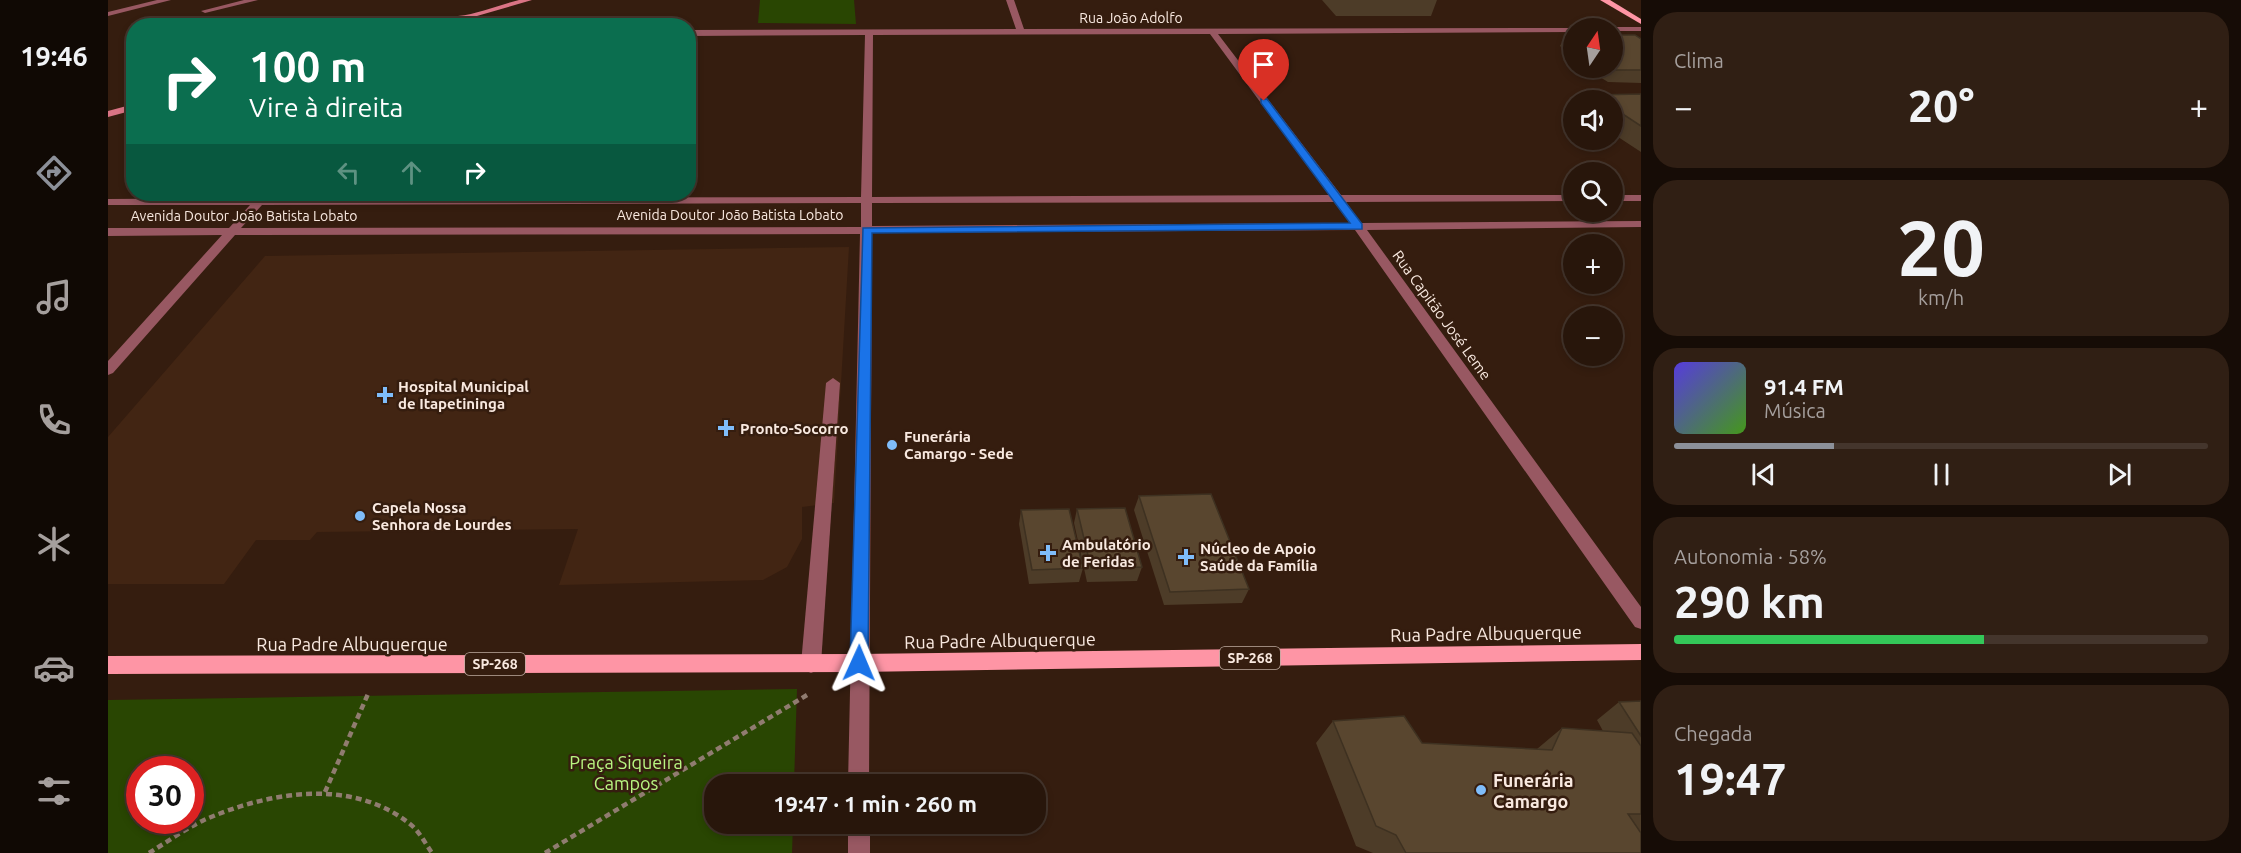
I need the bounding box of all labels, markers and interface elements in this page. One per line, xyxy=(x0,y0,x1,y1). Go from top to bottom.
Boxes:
street label: Rua João Adolfo xyxy=(1079,10,1183,26)
north arrow xyxy=(1563,18,1623,78)
map controls xyxy=(1563,18,1623,366)
pin xyxy=(1238,39,1289,101)
text: 19:46 xyxy=(20,41,88,71)
icon: right xyxy=(150,42,228,120)
text: 100 m xyxy=(249,43,366,90)
icon: arrive xyxy=(1247,48,1280,81)
text: Clima xyxy=(1674,49,1724,72)
text: 20° xyxy=(1908,80,1974,131)
text: − xyxy=(1674,88,1693,125)
text: + xyxy=(2189,88,2208,125)
button: sound xyxy=(1563,90,1623,150)
text: Vire à direita xyxy=(249,92,403,122)
icon: directions xyxy=(33,152,75,194)
icon: left xyxy=(332,156,365,189)
icon: ahead xyxy=(395,156,428,189)
icon: right xyxy=(458,156,491,189)
button: search xyxy=(1563,162,1623,222)
text: 20 xyxy=(1897,203,1985,291)
street label: Avenida Doutor João Batista Lobato xyxy=(617,207,843,223)
street label: Avenida Doutor João Batista Lobato xyxy=(131,208,357,224)
button: + xyxy=(1563,234,1623,294)
street label: Rua Capitão José Leme xyxy=(1389,247,1495,383)
icon: music xyxy=(33,276,75,318)
text: km/h xyxy=(1918,286,1964,309)
button: − xyxy=(1563,306,1623,366)
text: 91.4 FM xyxy=(1764,374,1844,399)
place label: Hospital Municipal de Itapetininga xyxy=(398,378,529,412)
marker: Hospital Municipal de Itapetininga xyxy=(376,386,394,404)
icon: phone xyxy=(33,399,75,441)
text: Música xyxy=(1764,399,1826,422)
marker: Pronto-Socorro xyxy=(717,419,735,437)
place label: Pronto-Socorro xyxy=(740,420,849,437)
place label: Funerária Camargo - Sede xyxy=(904,428,1014,462)
marker: Funerária Camargo - Sede xyxy=(885,438,899,452)
icon: previous xyxy=(1747,458,1780,491)
icon: pause xyxy=(1925,458,1958,491)
icon: next xyxy=(2103,458,2136,491)
place label: Capela Nossa Senhora de Lourdes xyxy=(372,499,511,533)
marker: Capela Nossa Senhora de Lourdes xyxy=(353,509,367,523)
icon: climate xyxy=(33,523,75,565)
place label: Ambulatório de Feridas xyxy=(1062,536,1151,570)
place label: Núcleo de Apoio Saúde da Família xyxy=(1200,540,1318,574)
marker: Ambulatório de Feridas xyxy=(1039,544,1057,562)
text: Autonomia · 58% xyxy=(1674,545,1827,568)
marker: Núcleo de Apoio Saúde da Família xyxy=(1177,548,1195,566)
text: 290 km xyxy=(1674,576,1825,627)
street label: Rua Padre Albuquerque xyxy=(1390,621,1582,645)
street label: Rua Padre Albuquerque xyxy=(904,628,1096,652)
position arrow xyxy=(827,631,891,695)
street label: Rua Padre Albuquerque xyxy=(256,634,448,654)
icon: car xyxy=(33,647,75,689)
road number: SP-268 xyxy=(1220,647,1280,669)
road number: SP-268 xyxy=(465,653,525,675)
text: Chegada xyxy=(1674,722,1752,745)
park label: Praça Siqueira Campos xyxy=(569,752,683,793)
text: 19:47 xyxy=(1674,753,1787,804)
speed limit sign: 30 xyxy=(126,756,204,834)
icon: filters xyxy=(33,770,75,812)
place label: Funerária Camargo xyxy=(1493,770,1573,811)
marker: Funerária Camargo xyxy=(1474,783,1488,797)
text: 19:47 · 1 min · 260 m xyxy=(773,791,977,816)

